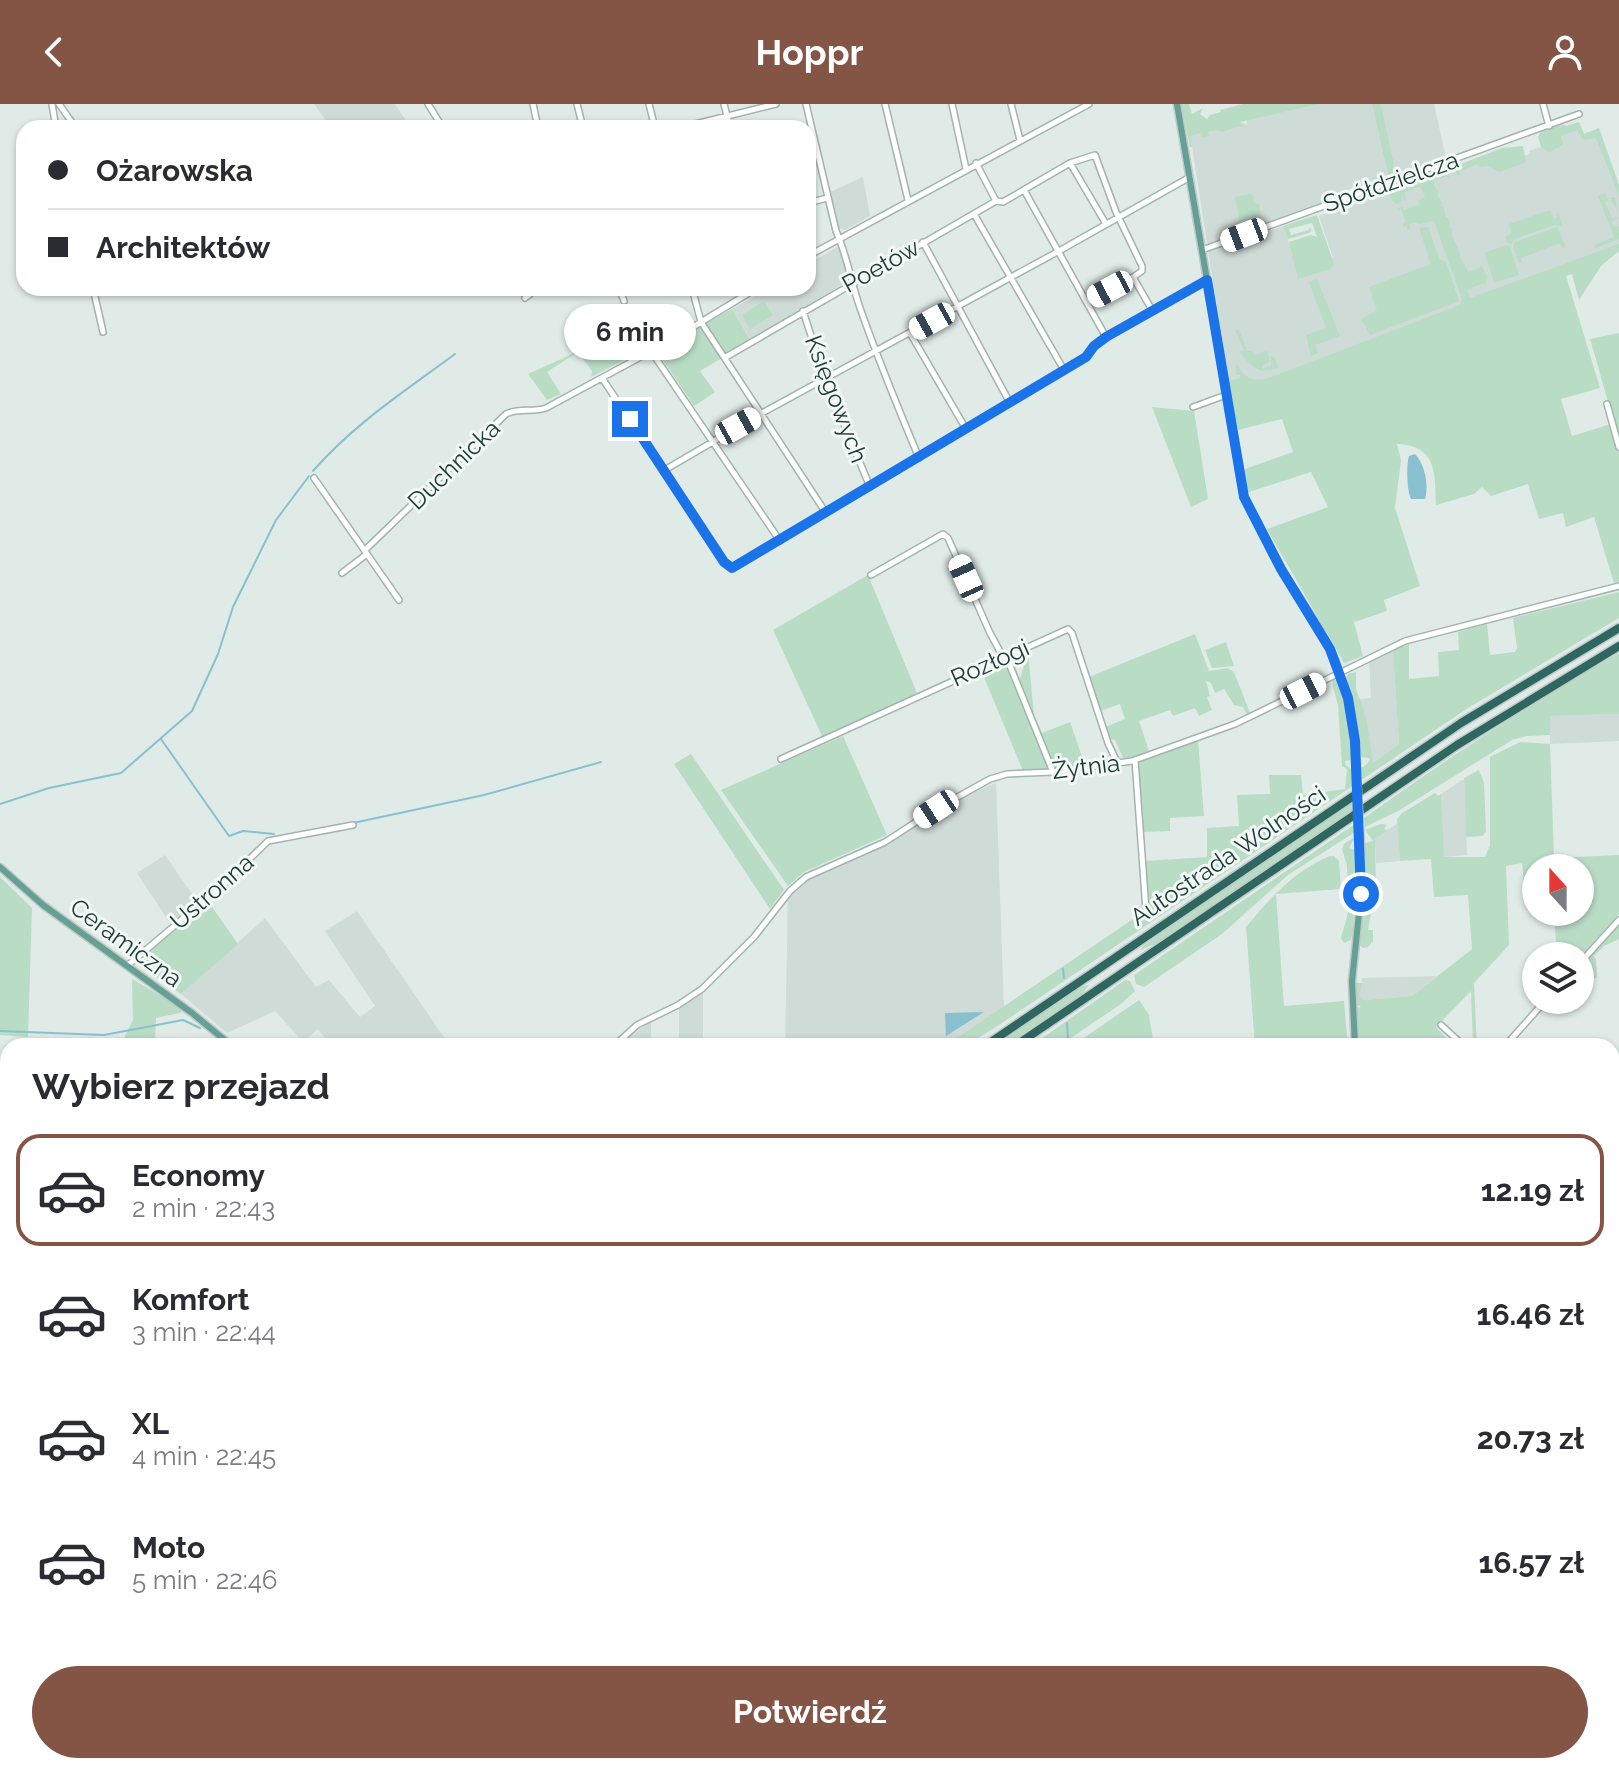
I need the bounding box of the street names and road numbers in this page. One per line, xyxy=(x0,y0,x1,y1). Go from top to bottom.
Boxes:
street label: Spółdzielcza xyxy=(1319,145,1462,218)
street label: Poetów xyxy=(837,232,925,299)
street label: Księgowych xyxy=(799,331,874,467)
street label: Duchnicka xyxy=(402,414,506,516)
street label: Rozłogi xyxy=(946,633,1033,693)
street label: Żytnia xyxy=(1050,748,1121,785)
street label: Autostrada Wolności xyxy=(1125,779,1331,932)
street label: Ustronna xyxy=(164,848,259,936)
street label: Ceramiczna xyxy=(65,892,188,993)

